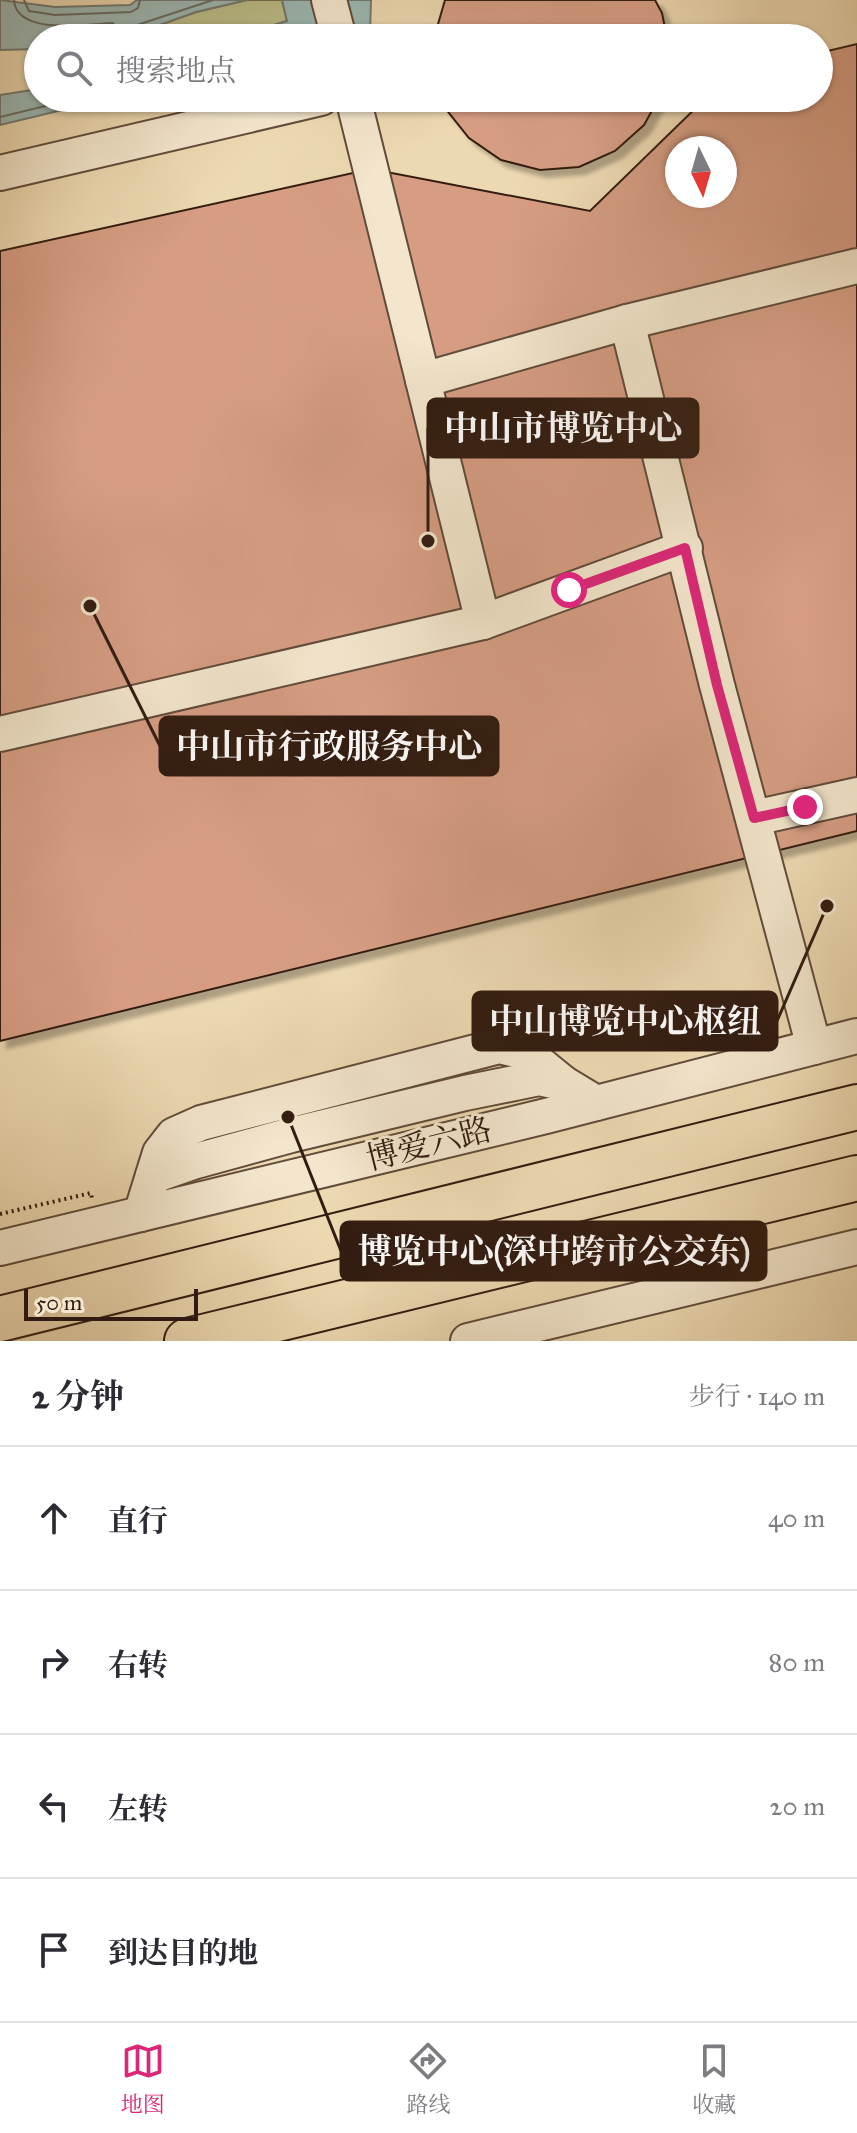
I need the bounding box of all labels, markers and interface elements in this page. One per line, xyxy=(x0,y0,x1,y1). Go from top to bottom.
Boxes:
search box xyxy=(24,24,833,112)
icon: search xyxy=(52,46,96,90)
text: 搜索地点 xyxy=(116,53,236,89)
north arrow xyxy=(665,136,737,208)
callout: 中山市博览中心 xyxy=(428,399,698,457)
text: 中山市博览中心 xyxy=(444,408,682,449)
route start xyxy=(551,572,587,608)
callout: 中山市行政服务中心 xyxy=(160,717,498,775)
text: 中山市行政服务中心 xyxy=(176,726,482,767)
route end xyxy=(787,789,823,825)
callout: 中山博览中心枢纽 xyxy=(473,992,777,1050)
text: 中山博览中心枢纽 xyxy=(489,1001,761,1042)
street label: 博爱六路 xyxy=(362,1110,496,1178)
callout: 博览中心(深中跨市公交东) xyxy=(341,1222,766,1280)
text: 博览中心(深中跨市公交东) xyxy=(358,1231,751,1272)
scale bar xyxy=(24,1285,198,1321)
text: 50 m xyxy=(36,1289,82,1316)
text: 2 分钟 xyxy=(32,1376,124,1417)
text: 步行 · 140 m xyxy=(689,1380,825,1412)
icon: ahead xyxy=(32,1496,76,1540)
text: 40 m xyxy=(768,1502,825,1534)
text: 直行 xyxy=(108,1503,168,1539)
icon: right xyxy=(32,1640,76,1684)
text: 80 m xyxy=(769,1646,825,1678)
text: 右转 xyxy=(108,1647,168,1683)
icon: left xyxy=(32,1784,76,1828)
text: 20 m xyxy=(770,1790,825,1822)
text: 左转 xyxy=(108,1791,168,1827)
icon: arrive xyxy=(32,1928,76,1972)
text: 到达目的地 xyxy=(108,1935,258,1971)
tab: 地图 xyxy=(121,2039,165,2118)
tab: 路线 xyxy=(406,2039,450,2118)
tab: 收藏 xyxy=(692,2039,736,2118)

